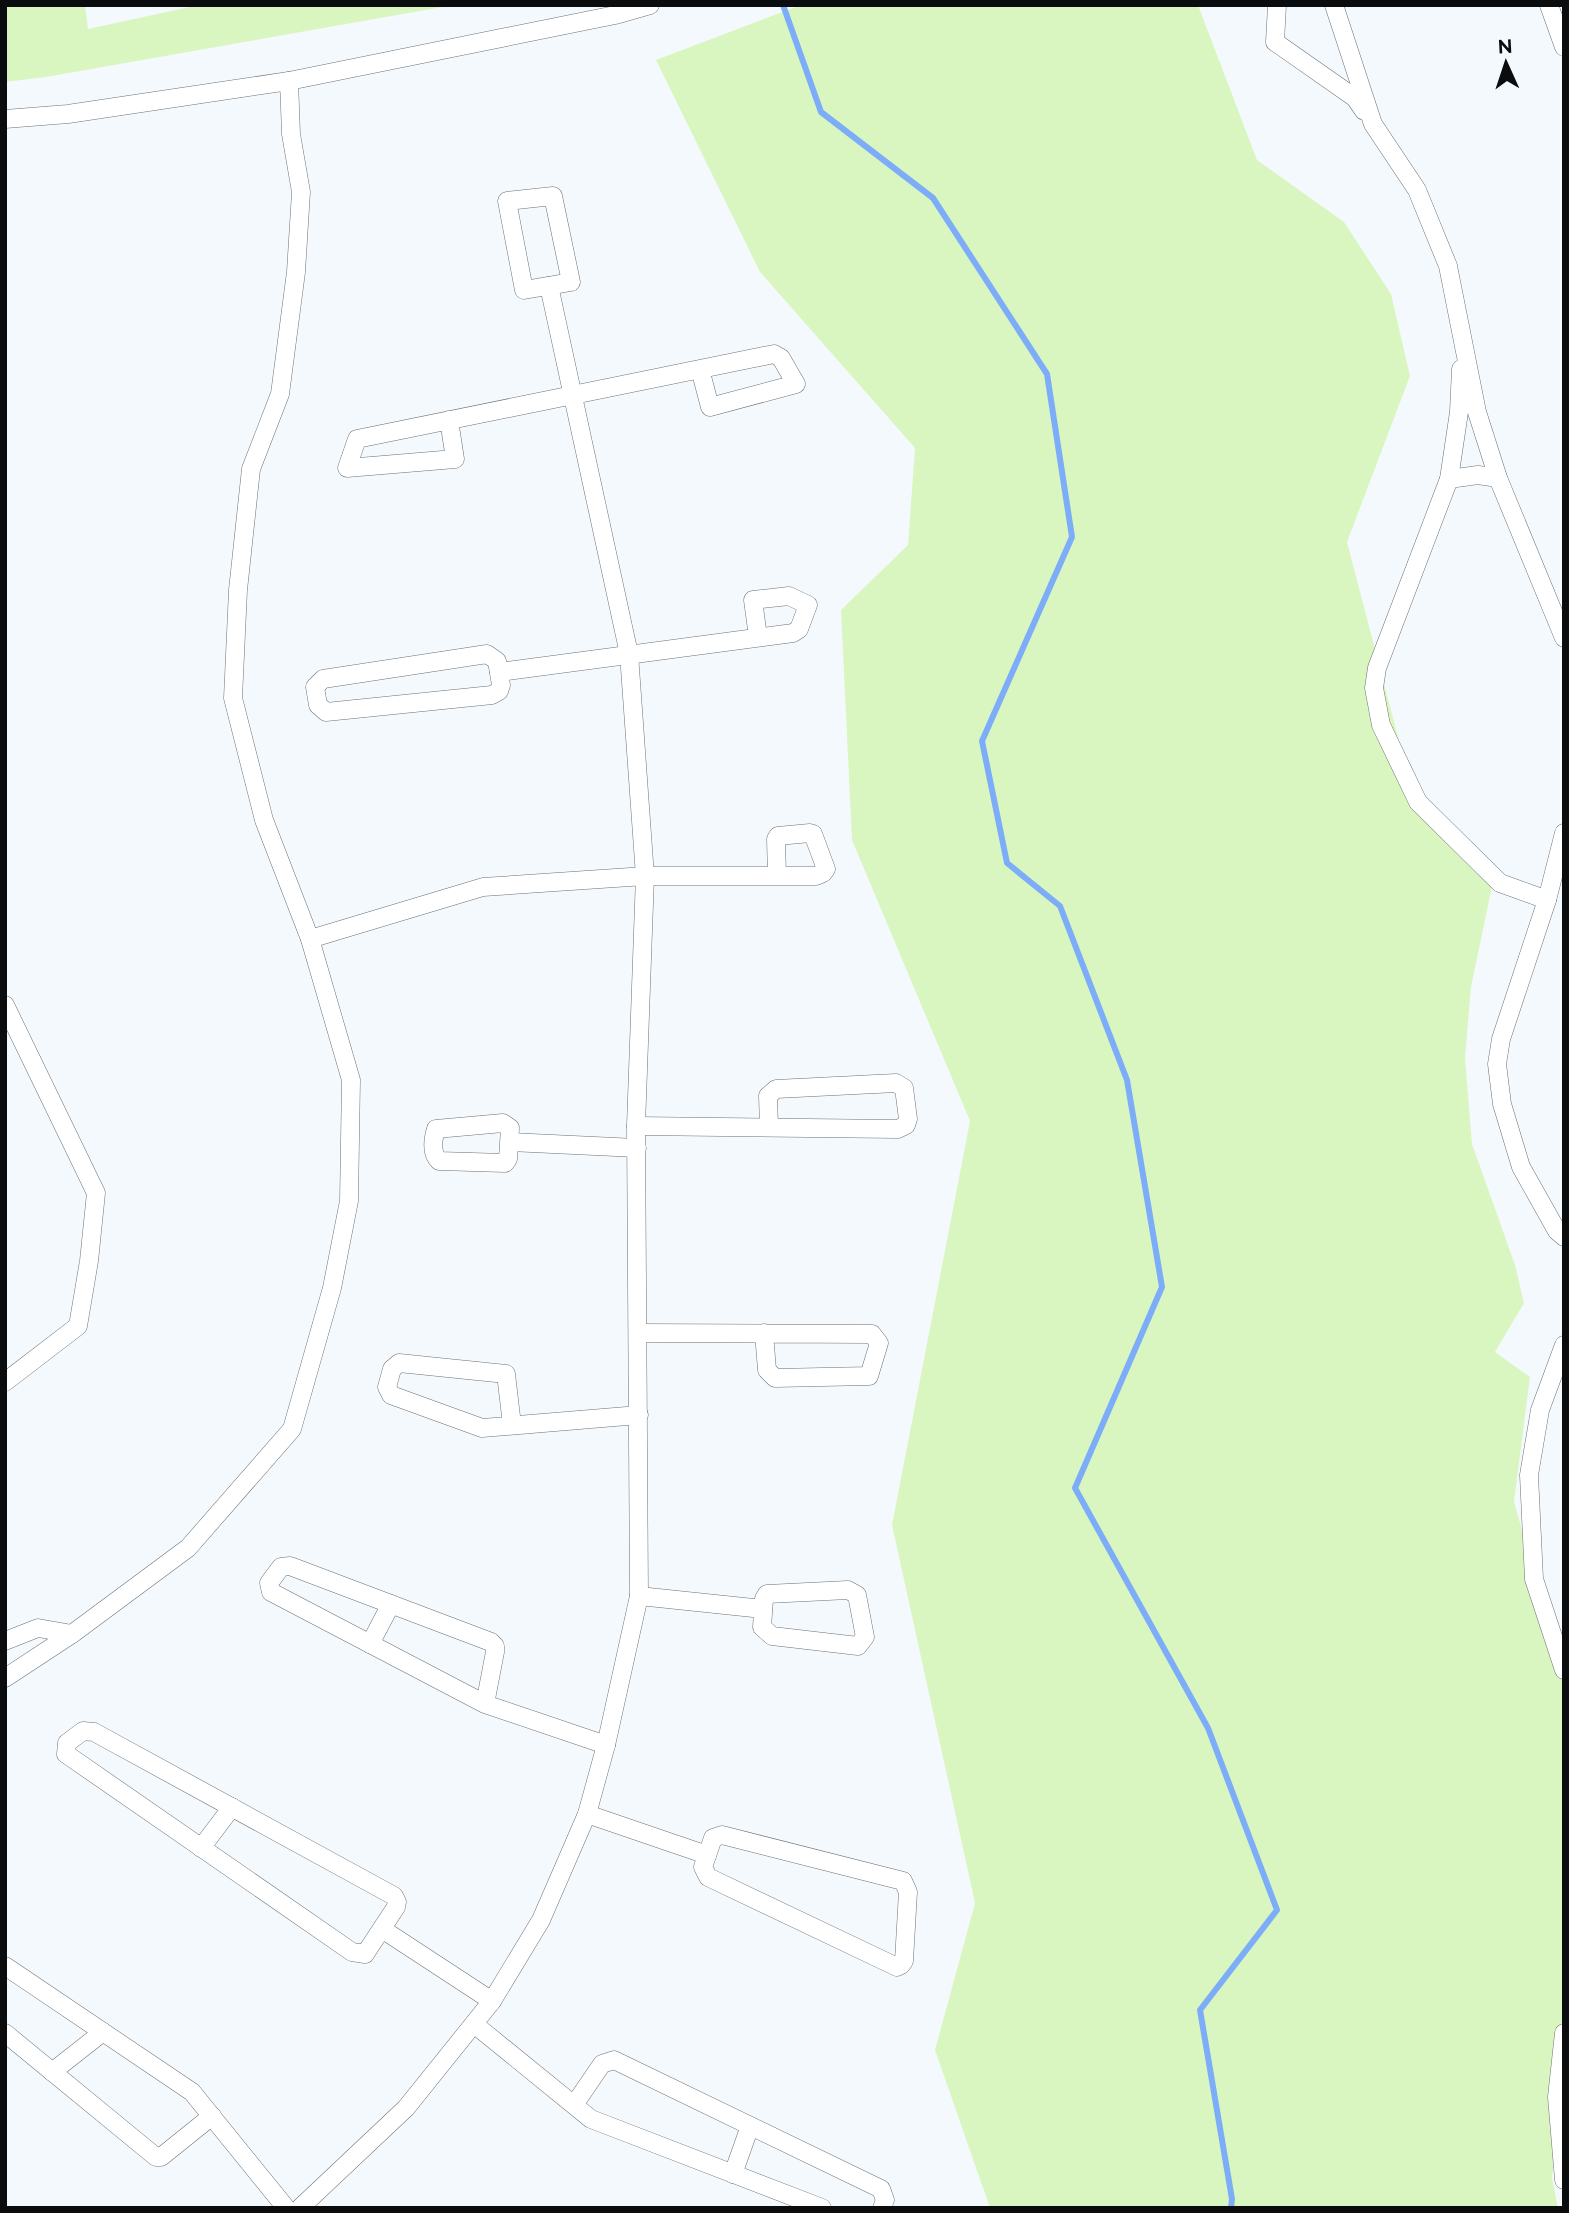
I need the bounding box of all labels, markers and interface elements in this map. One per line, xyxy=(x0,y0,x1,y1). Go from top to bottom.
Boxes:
north arrow xyxy=(1471,28,1541,98)
text: N xyxy=(1497,35,1513,57)

